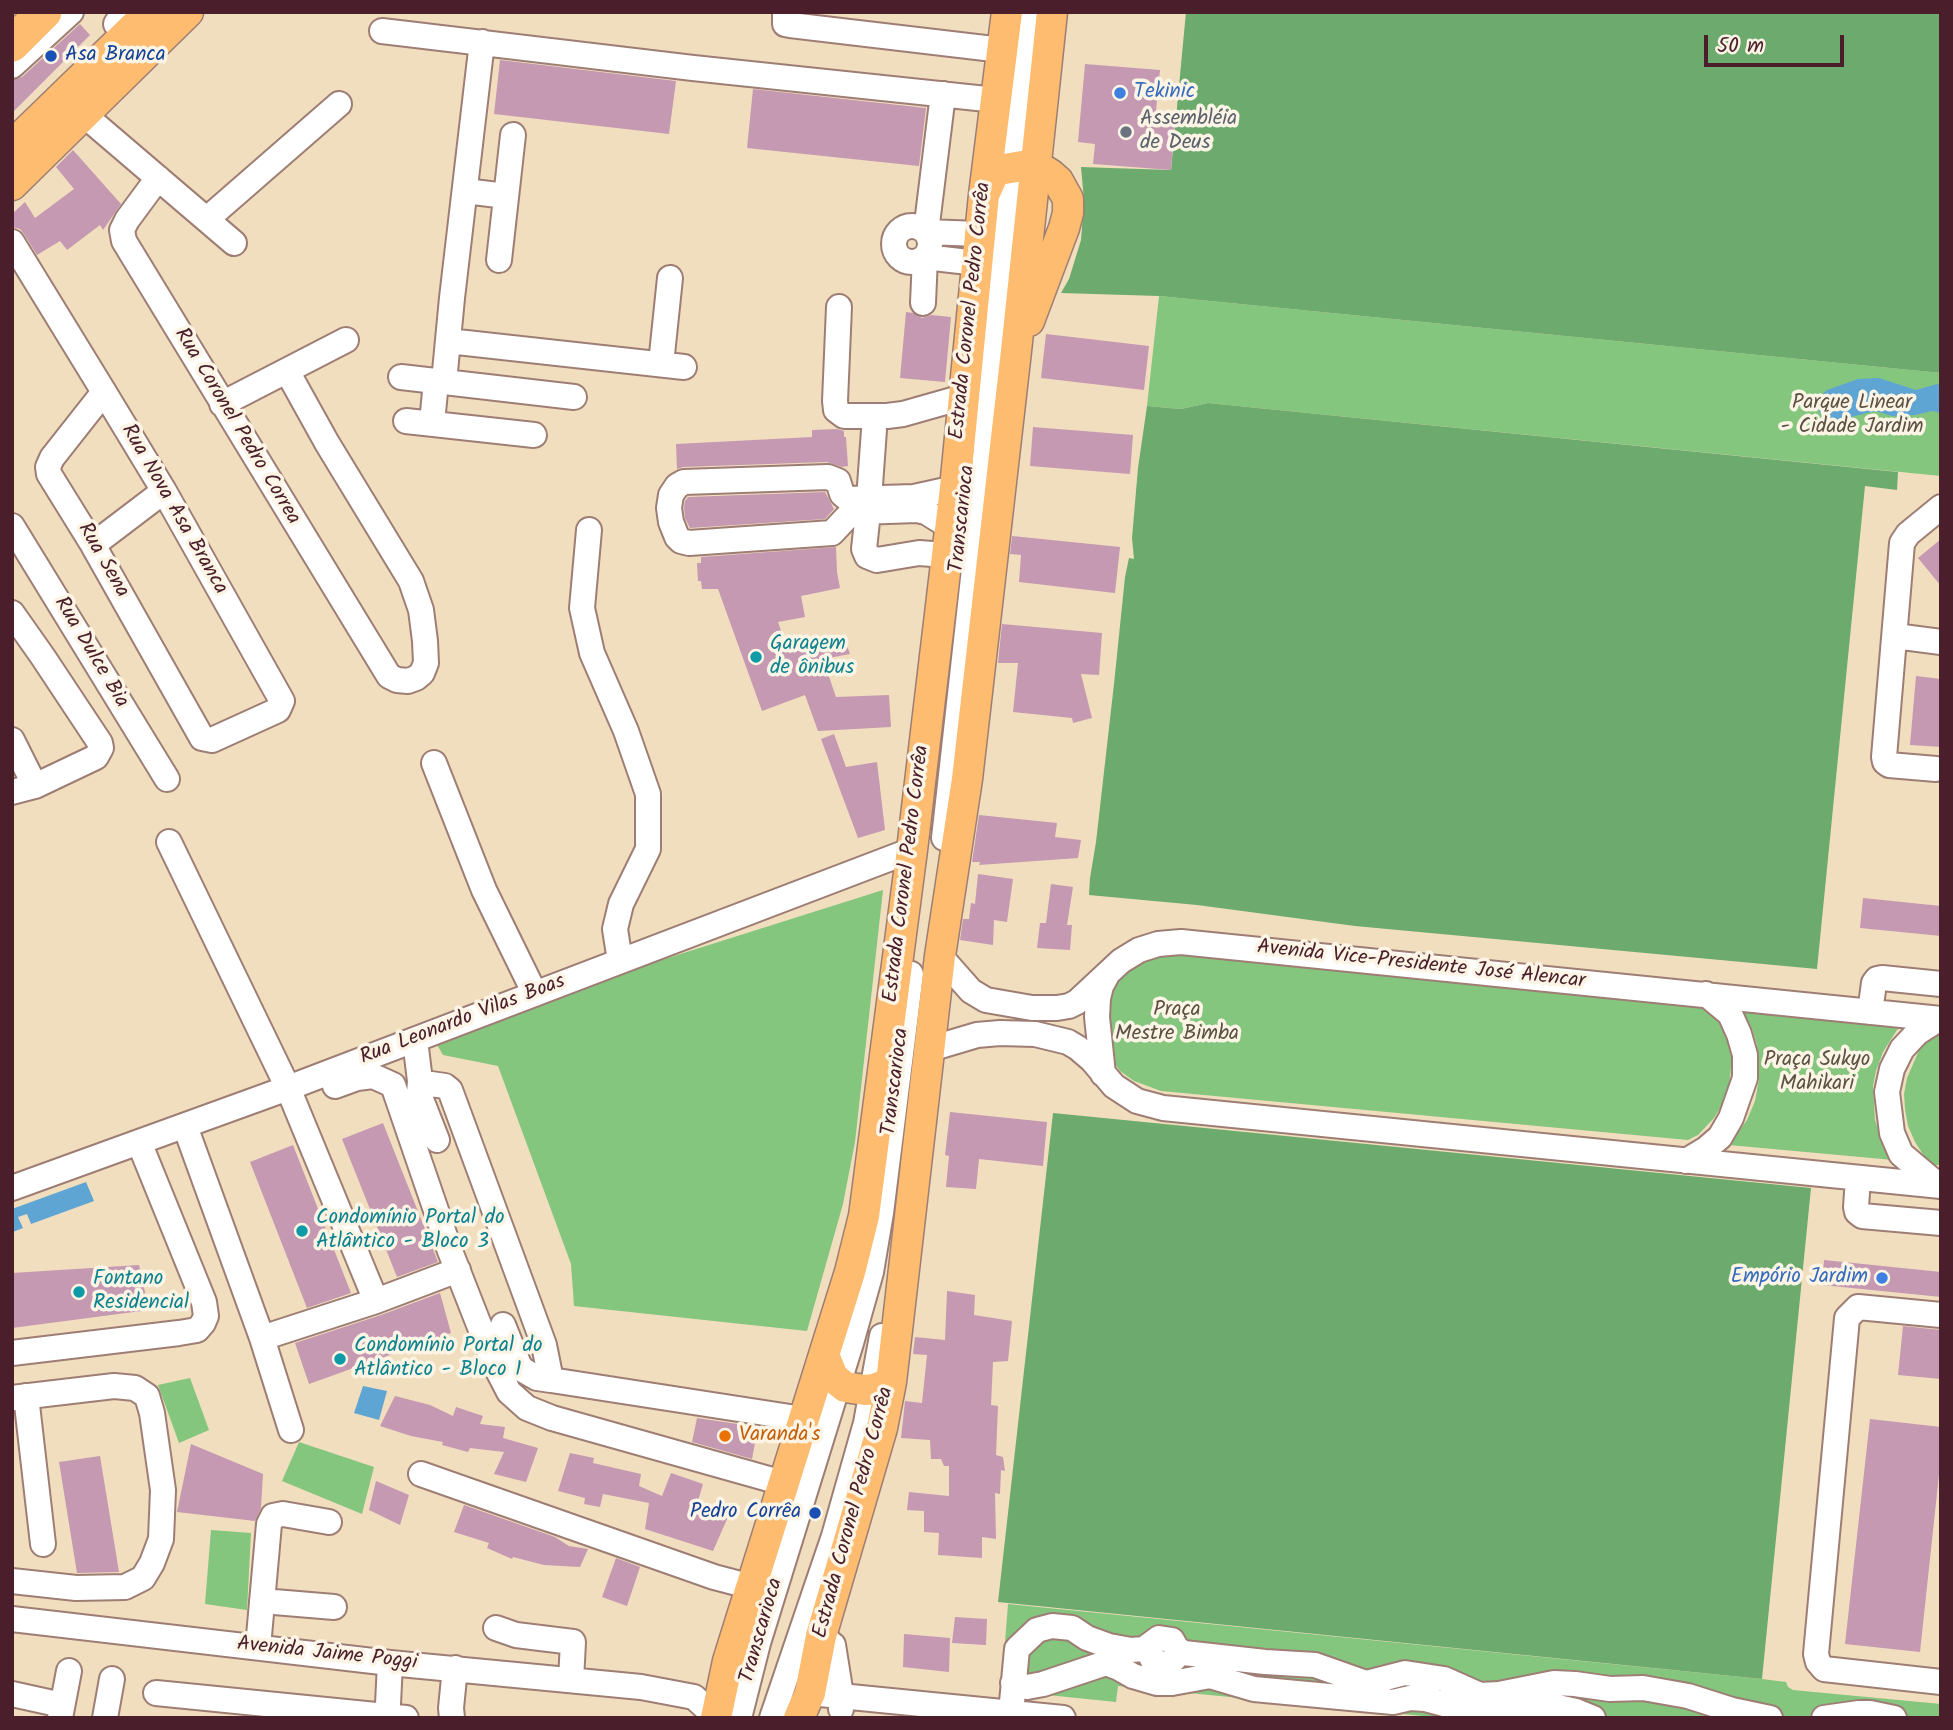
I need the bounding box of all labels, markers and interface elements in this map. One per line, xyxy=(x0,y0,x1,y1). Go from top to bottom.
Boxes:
scale bar xyxy=(1708,21,1848,65)
text: 50 m xyxy=(1717,30,1764,63)
place label: Asa Branca xyxy=(65,43,166,69)
marker: Asa Branca xyxy=(43,48,59,64)
place label: Tekinic xyxy=(1134,80,1195,106)
marker: Tekinic xyxy=(1112,85,1128,101)
place label: Assembléia de Deus xyxy=(1140,107,1237,157)
marker: Assembléia de Deus xyxy=(1118,124,1134,140)
street label: Estrada Coronel Pedro Corrêa xyxy=(946,181,998,441)
street label: Rua Coronel Pedro Correa xyxy=(167,324,305,530)
park label: Parque Linear - Cidade Jardim xyxy=(1780,391,1924,441)
street label: Rua Nova Asa Branca xyxy=(114,421,232,599)
street label: Transcarioca xyxy=(946,464,982,574)
street label: Rua Sena xyxy=(71,519,133,603)
street label: Rua Dulce Bia xyxy=(47,593,133,713)
place label: Garagem de ônibus xyxy=(770,632,854,682)
marker: Garagem de ônibus xyxy=(748,649,764,665)
street label: Estrada Coronel Pedro Corrêa xyxy=(880,744,936,1004)
street label: Avenida Vice-Presidente José Alencar xyxy=(1256,936,1586,996)
street label: Rua Leonardo Vilas Boas xyxy=(357,970,569,1072)
park label: Praça Mestre Bimba xyxy=(1115,998,1239,1048)
street label: Transcarioca xyxy=(878,1027,916,1137)
park label: Praça Sukyo Mahikari xyxy=(1764,1048,1870,1098)
place label: Condomínio Portal do Atlântico - Bloco 3 xyxy=(316,1206,505,1256)
marker: Condomínio Portal do Atlântico - Bloco 3 xyxy=(294,1223,310,1239)
place label: Empório Jardim xyxy=(1731,1265,1868,1291)
place label: Fontano Residencial xyxy=(93,1267,189,1317)
marker: Empório Jardim xyxy=(1874,1270,1890,1286)
marker: Fontano Residencial xyxy=(71,1284,87,1300)
place label: Condomínio Portal do Atlântico - Bloco 1 xyxy=(354,1334,543,1384)
marker: Condomínio Portal do Atlântico - Bloco 1 xyxy=(332,1351,348,1367)
street label: Estrada Coronel Pedro Corrêa xyxy=(809,1385,901,1641)
place label: Varanda's xyxy=(739,1423,820,1449)
marker: Varanda's xyxy=(717,1428,733,1444)
place label: Pedro Corrêa xyxy=(690,1500,801,1526)
marker: Pedro Corrêa xyxy=(807,1505,823,1521)
street label: Transcarioca xyxy=(736,1576,790,1686)
street label: Avenida Jaime Poggi xyxy=(236,1633,418,1677)

